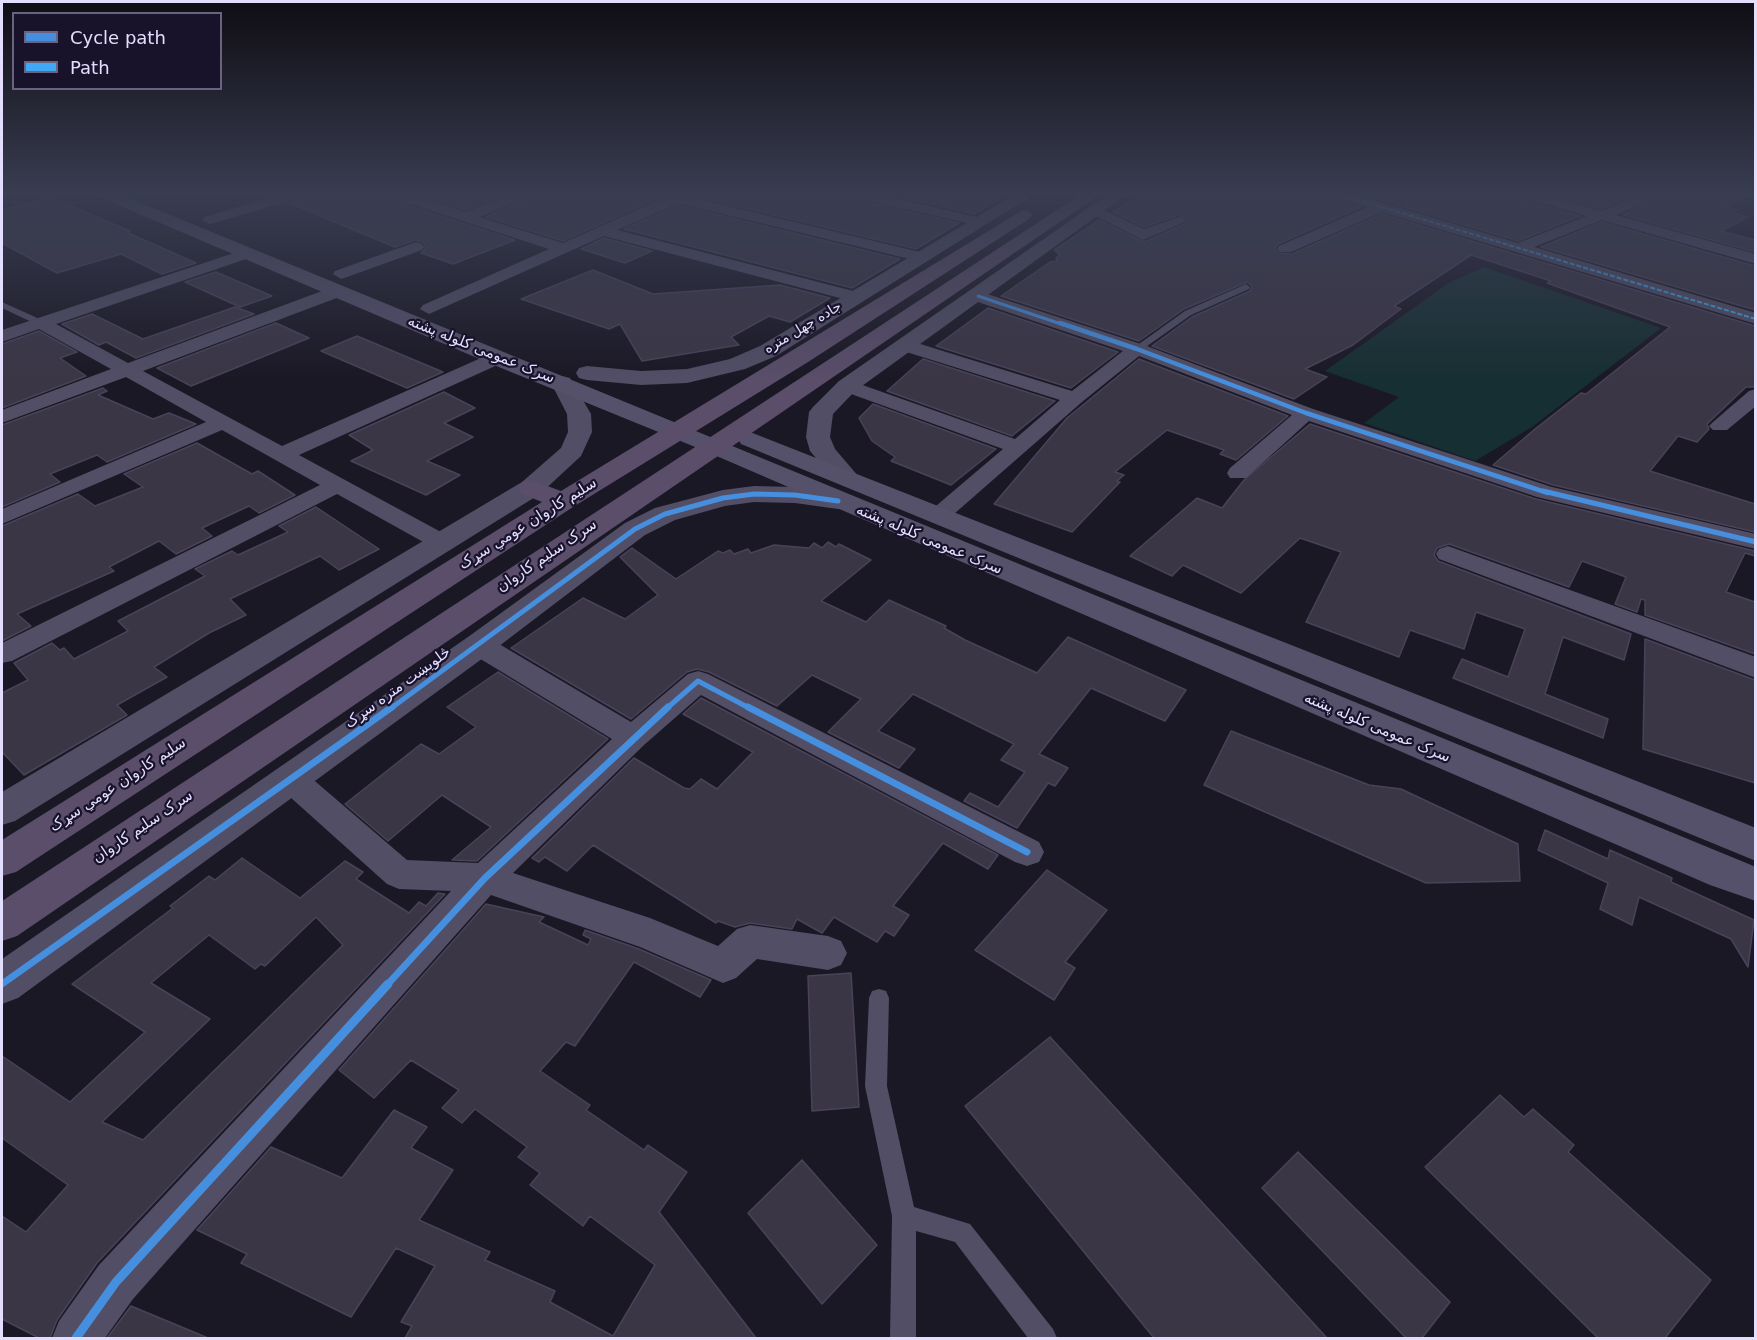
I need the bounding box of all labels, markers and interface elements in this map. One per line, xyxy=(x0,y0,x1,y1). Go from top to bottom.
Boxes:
legend xyxy=(12,12,222,90)
text: Cycle path xyxy=(70,27,166,48)
text: Path xyxy=(70,57,110,78)
street label: جاده چهل متره xyxy=(761,298,845,358)
street label: سرک عمومی کلوله پشته xyxy=(405,312,557,388)
street label: سلیم کاروان عومي سړک xyxy=(456,474,600,574)
street label: سرک عمومی کلوله پشته xyxy=(853,501,1005,579)
street label: سرک سلیم کاروان xyxy=(493,516,601,596)
street label: څلویښت متره سړک xyxy=(341,643,455,733)
street label: سرک عمومی کلوله پشته xyxy=(1301,689,1453,767)
street label: سلیم کاروان عومي سړک xyxy=(46,734,190,836)
street label: سرک سلیم کاروان xyxy=(89,787,197,867)

